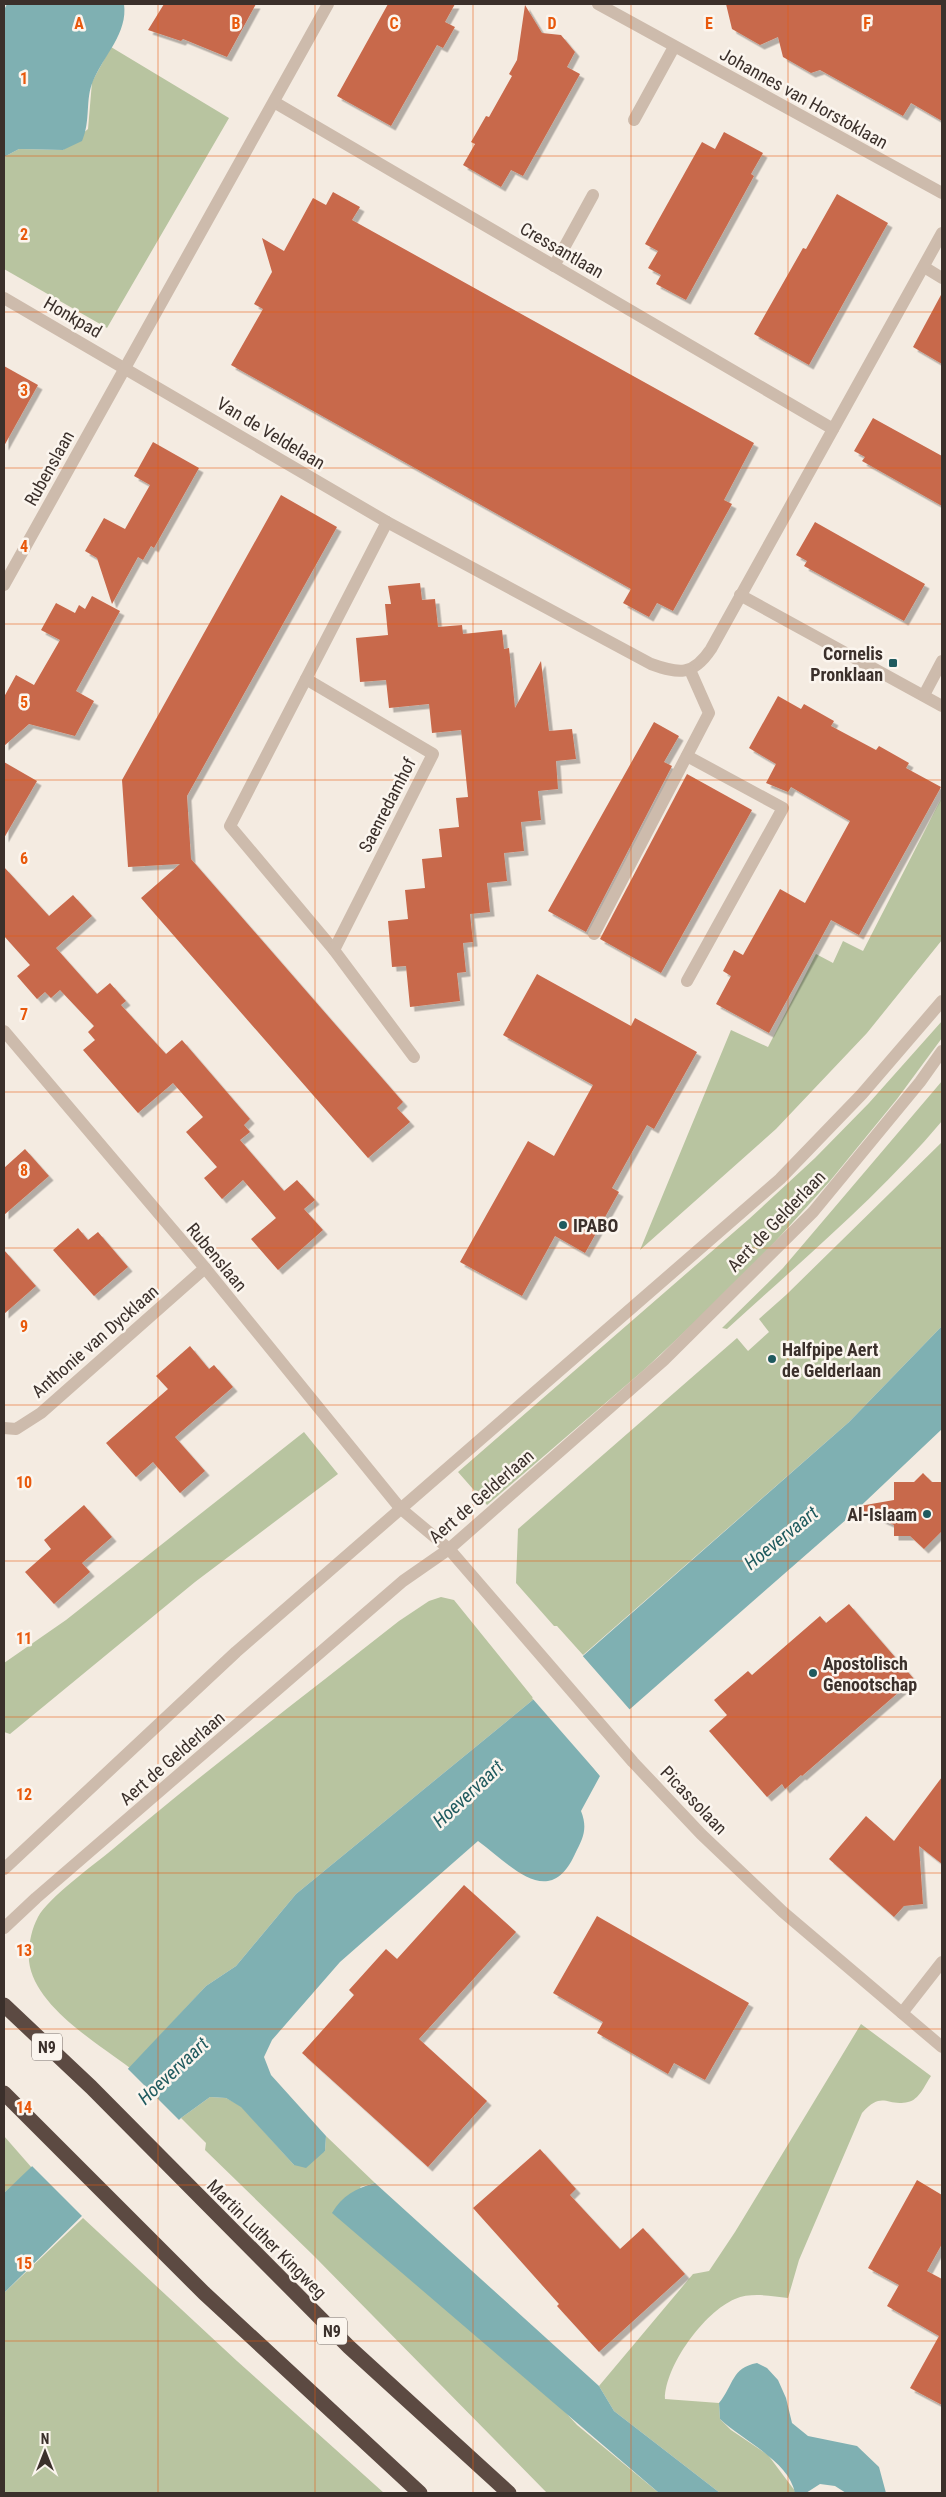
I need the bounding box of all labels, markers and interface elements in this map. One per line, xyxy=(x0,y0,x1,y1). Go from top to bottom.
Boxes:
text: A xyxy=(74,14,84,33)
text: B xyxy=(232,14,241,33)
text: C xyxy=(389,14,399,33)
text: D xyxy=(547,14,557,33)
text: E xyxy=(705,14,713,33)
text: F xyxy=(863,14,871,33)
street label: Johannes van Horstoklaan xyxy=(716,43,892,153)
text: 1 xyxy=(20,69,28,88)
street label: Cressantlaan xyxy=(516,218,608,282)
text: 2 xyxy=(20,225,28,244)
street label: Honkpad xyxy=(40,292,106,342)
text: 3 xyxy=(20,381,28,400)
street label: Van de Veldelaan xyxy=(213,392,329,474)
street label: Rubenslaan xyxy=(20,427,78,509)
text: 4 xyxy=(20,537,28,556)
place label: Cornelis Pronklaan xyxy=(810,643,883,685)
marker: Cornelis Pronklaan xyxy=(887,657,899,669)
text: 5 xyxy=(20,693,28,712)
street label: Saenredamhof xyxy=(354,754,420,856)
text: 6 xyxy=(20,849,28,868)
text: 7 xyxy=(20,1005,28,1024)
text: 8 xyxy=(20,1161,28,1180)
street label: Aert de Gelderlaan xyxy=(723,1166,829,1276)
place label: IPABO xyxy=(573,1215,618,1236)
street label: Rubenslaan xyxy=(182,1219,252,1295)
marker: IPABO xyxy=(557,1219,569,1231)
street label: Anthonie van Dycklaan xyxy=(27,1280,163,1402)
text: 9 xyxy=(20,1317,28,1336)
place label: Halfpipe Aert de Gelderlaan xyxy=(782,1339,881,1381)
marker: Halfpipe Aert de Gelderlaan xyxy=(766,1353,778,1365)
street label: Aert de Gelderlaan xyxy=(424,1445,538,1547)
text: 10 xyxy=(16,1473,32,1492)
water label: Hoevervaart xyxy=(739,1501,823,1575)
place label: Al-Islaam xyxy=(847,1504,917,1525)
marker: Al-Islaam xyxy=(921,1508,933,1520)
text: 11 xyxy=(16,1629,32,1648)
place label: Apostolisch Genootschap xyxy=(823,1653,917,1695)
marker: Apostolisch Genootschap xyxy=(807,1667,819,1679)
street label: Aert de Gelderlaan xyxy=(115,1707,229,1809)
water label: Hoevervaart xyxy=(428,1755,509,1833)
street label: Picassolaan xyxy=(656,1762,732,1838)
text: 12 xyxy=(16,1785,32,1804)
text: 13 xyxy=(16,1941,32,1960)
water label: Hoevervaart xyxy=(133,2032,214,2110)
road number: N9 xyxy=(32,2034,62,2060)
text: 14 xyxy=(16,2098,32,2117)
street label: Martin Luther Kingweg xyxy=(203,2175,331,2303)
text: 15 xyxy=(16,2254,32,2273)
road number: N9 xyxy=(317,2318,347,2344)
north arrow xyxy=(20,2427,70,2477)
text: N xyxy=(41,2431,49,2447)

